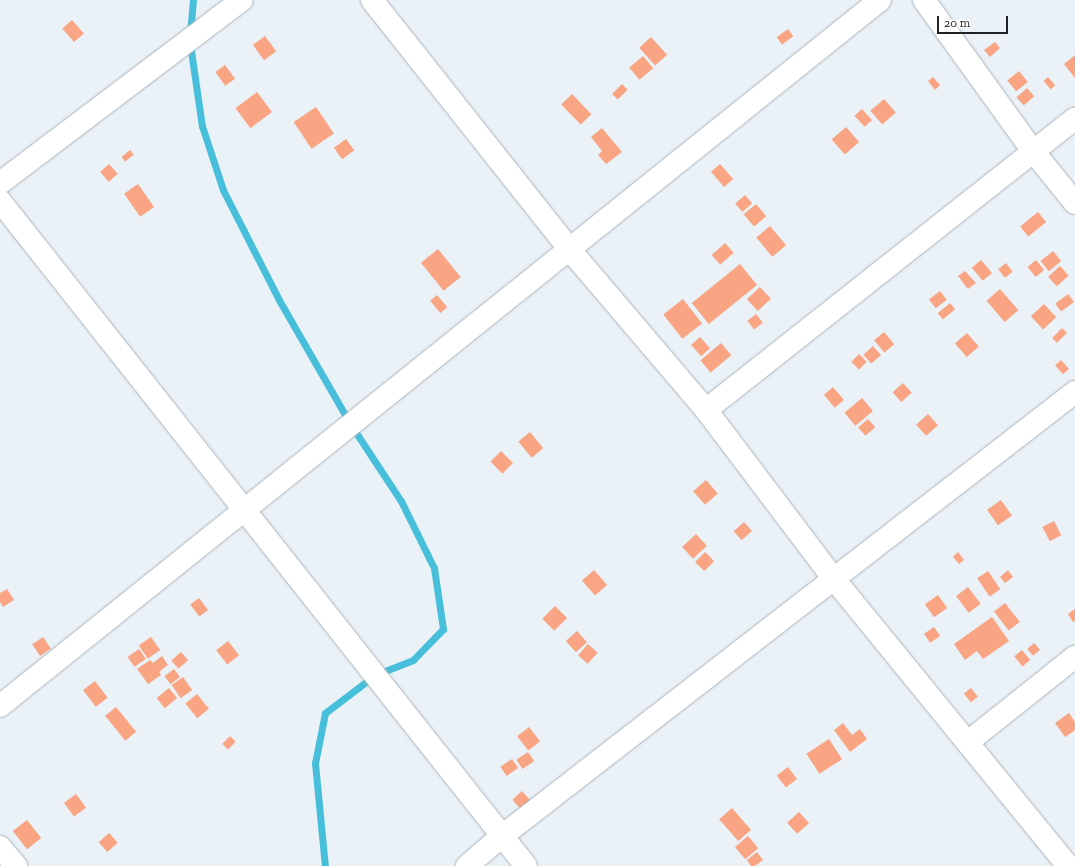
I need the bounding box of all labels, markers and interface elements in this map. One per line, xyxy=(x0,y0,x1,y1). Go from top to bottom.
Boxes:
scale bar xyxy=(939,8,1010,34)
text: 20 m xyxy=(944,16,970,30)

